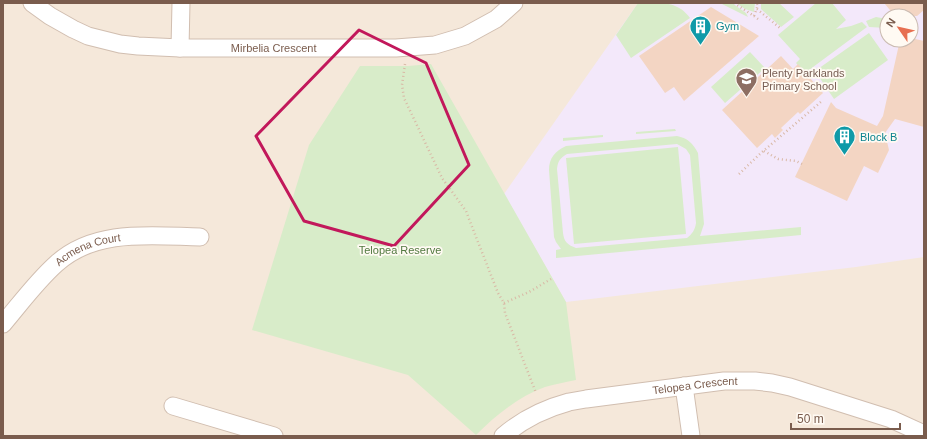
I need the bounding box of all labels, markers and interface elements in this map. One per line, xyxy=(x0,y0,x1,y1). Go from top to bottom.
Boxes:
north arrow xyxy=(879,8,919,48)
building icon: Gym xyxy=(688,13,714,46)
text: N xyxy=(884,16,898,29)
place label: Gym xyxy=(716,20,739,32)
street label: Mirbelia Crescent xyxy=(231,42,317,54)
school or university icon: Plenty Parklands Primary School xyxy=(734,66,760,99)
place label: Plenty Parklands Primary School xyxy=(762,67,845,92)
building icon: Block B xyxy=(832,124,858,157)
place label: Block B xyxy=(860,131,897,143)
street label: Acmena Court xyxy=(53,231,121,268)
park label: Telopea Reserve xyxy=(359,244,441,256)
street label: Telopea Crescent xyxy=(652,375,738,396)
scale bar xyxy=(791,405,900,431)
text: 50 m xyxy=(797,412,824,426)

